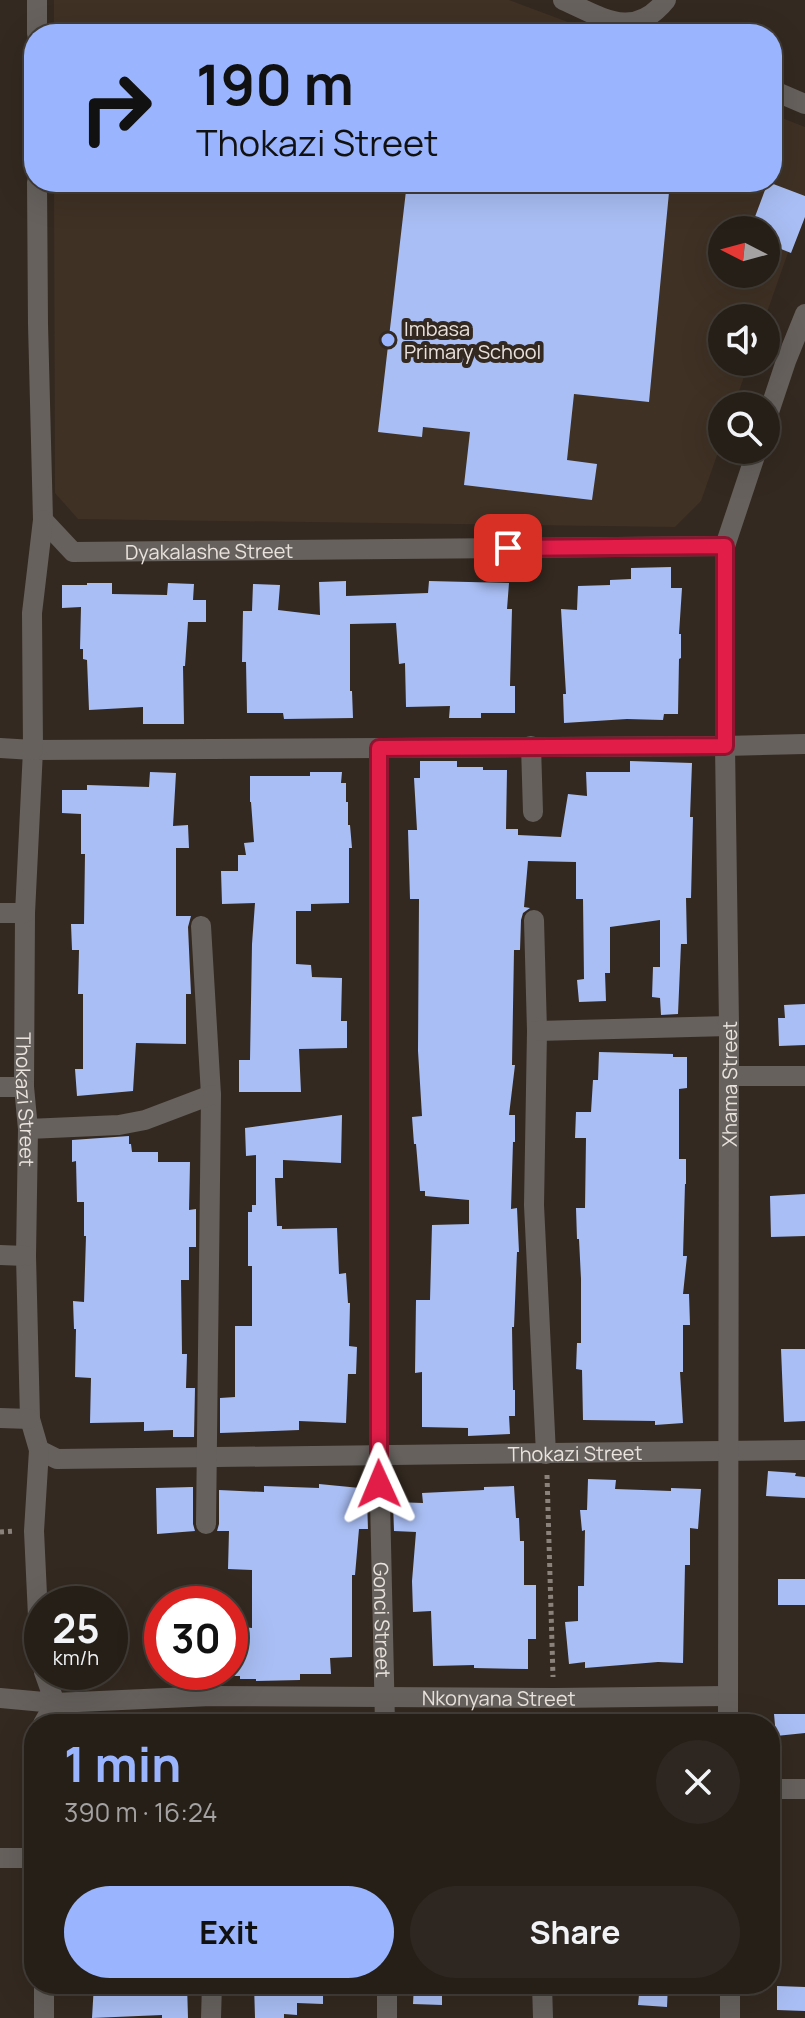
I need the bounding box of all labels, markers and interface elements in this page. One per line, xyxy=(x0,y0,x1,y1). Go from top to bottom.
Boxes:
text: 190 m xyxy=(196,45,354,122)
icon: right xyxy=(64,56,168,160)
text: Thokazi Street xyxy=(196,118,438,167)
north arrow xyxy=(708,216,780,288)
map controls xyxy=(708,216,780,464)
button: sound xyxy=(708,304,780,376)
place label: Imbasa Primary School xyxy=(404,315,541,365)
marker: Imbasa Primary School xyxy=(379,331,397,349)
button: search xyxy=(708,392,780,464)
pin xyxy=(474,514,542,582)
icon: arrive xyxy=(486,526,530,570)
street label: Dyakalashe Street xyxy=(125,536,293,565)
street label: Xhama Street xyxy=(715,1021,743,1147)
street label: Thokazi Street xyxy=(10,1032,42,1167)
street label: Thokazi Street xyxy=(508,1438,643,1467)
position arrow xyxy=(337,1442,421,1526)
street label: Gonci Street xyxy=(368,1562,397,1678)
speed limit sign: 30 xyxy=(144,1586,248,1690)
text: 25 xyxy=(52,1600,100,1655)
text: km/h xyxy=(53,1644,99,1671)
street label: Nkonyana Street xyxy=(422,1684,576,1712)
text: 1 min xyxy=(64,1731,181,1796)
button: close xyxy=(656,1740,740,1824)
text: 390 m · 16:24 xyxy=(64,1794,218,1830)
button: Exit xyxy=(64,1886,394,1978)
button: Share xyxy=(410,1886,740,1978)

